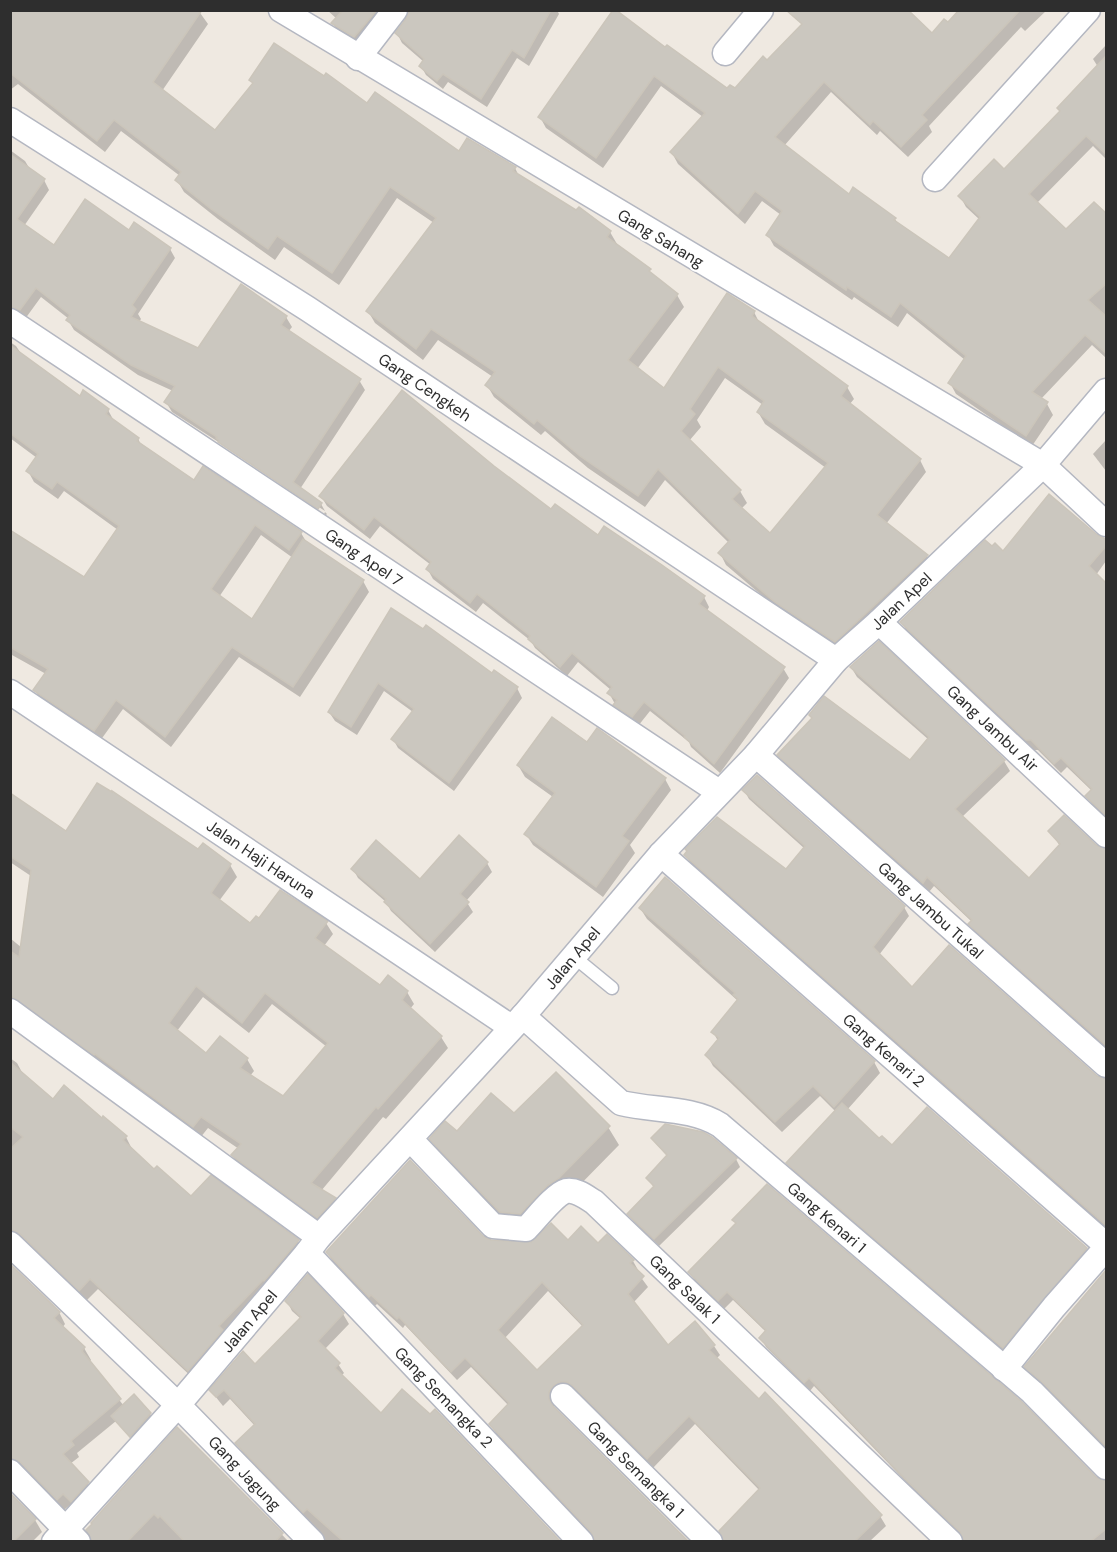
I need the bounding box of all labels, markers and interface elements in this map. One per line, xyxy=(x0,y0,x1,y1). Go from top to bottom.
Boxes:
street label: Gang Sahang xyxy=(614,204,708,272)
street label: Gang Cengkeh xyxy=(374,349,475,426)
street label: Gang Apel 7 xyxy=(321,524,407,591)
street label: Jalan Apel xyxy=(866,568,936,635)
street label: Gang Jambu Air xyxy=(942,680,1043,776)
street label: Jalan Haji Haruna xyxy=(202,815,319,904)
street label: Gang Jambu Tukal xyxy=(873,857,988,963)
street label: Jalan Apel xyxy=(540,923,605,994)
street label: Gang Kenari 2 xyxy=(838,1009,929,1092)
street label: Gang Kenari 1 xyxy=(783,1177,871,1257)
street label: Gang Salak 1 xyxy=(645,1250,725,1328)
street label: Jalan Apel xyxy=(217,1286,282,1357)
street label: Gang Semangka 2 xyxy=(390,1342,497,1452)
street label: Gang Semangka 1 xyxy=(583,1416,689,1522)
street label: Gang Jagung xyxy=(204,1431,286,1515)

